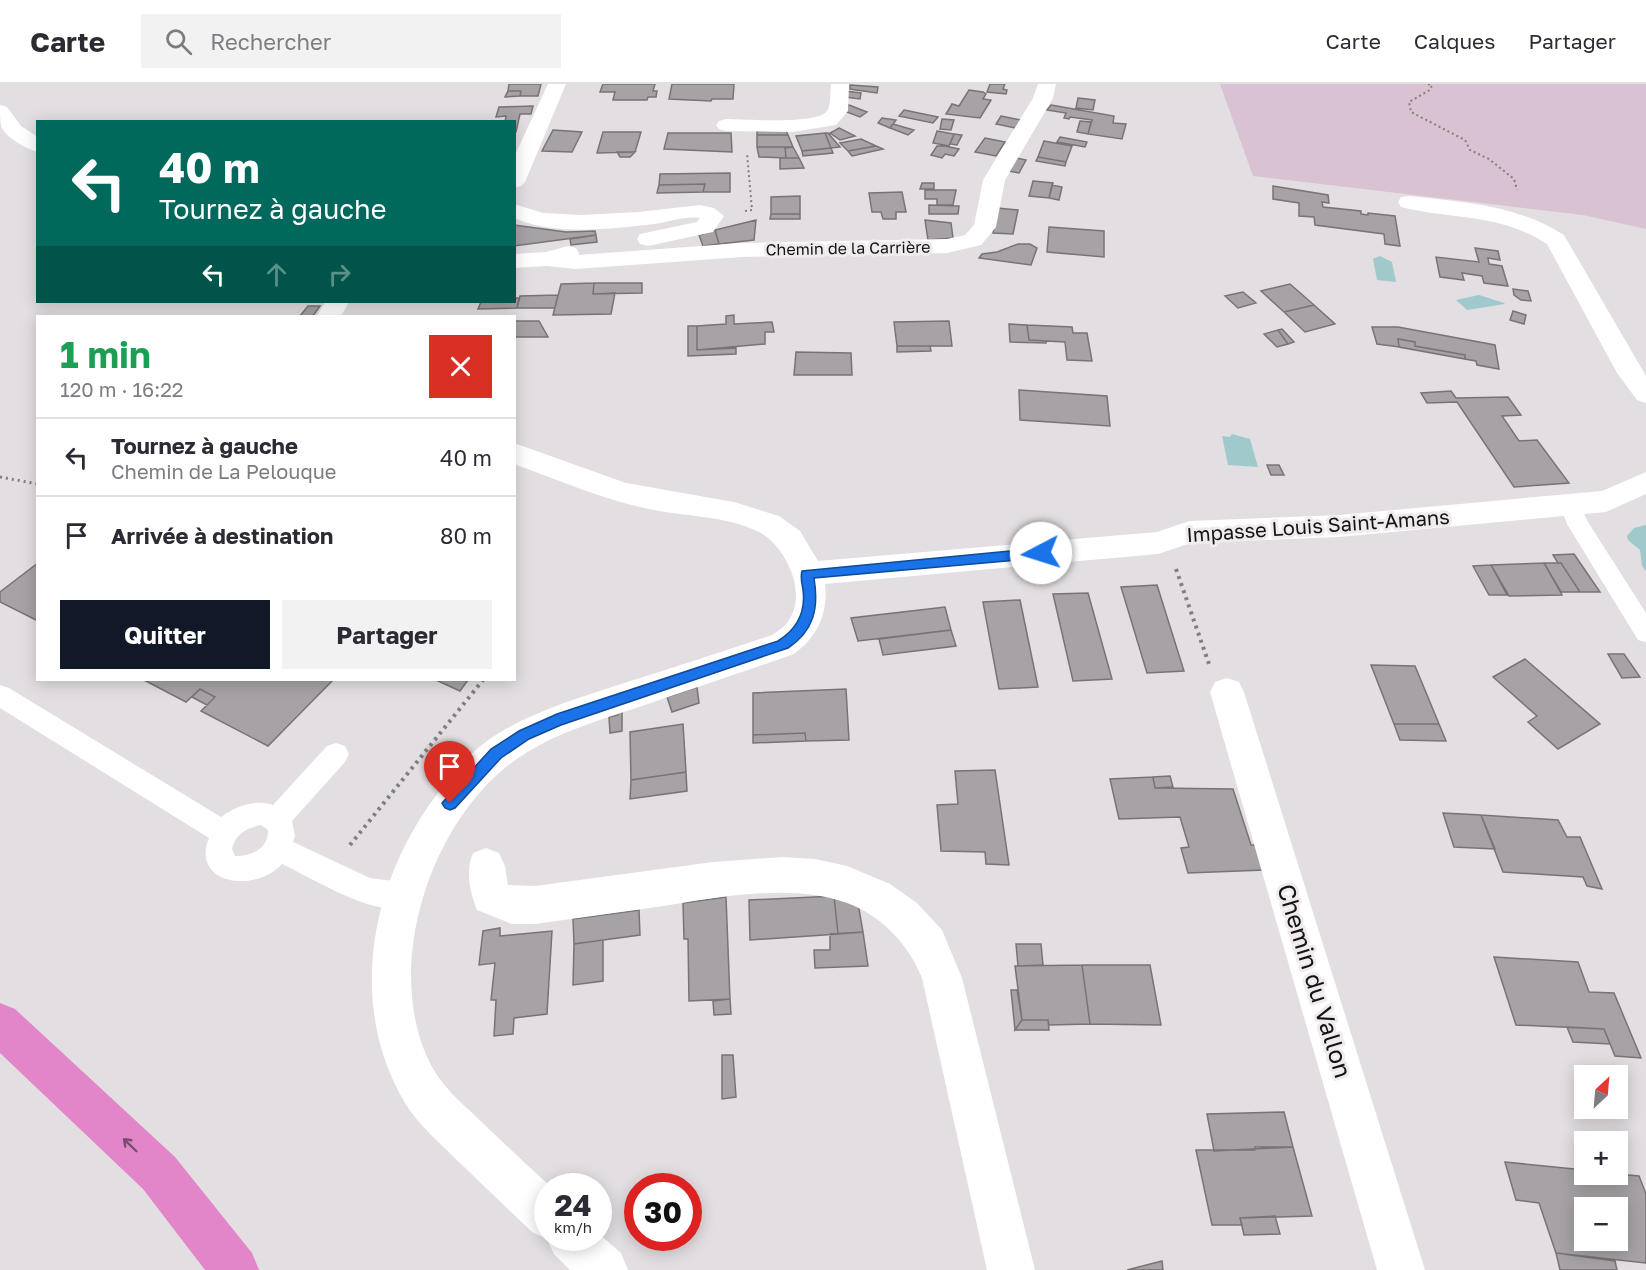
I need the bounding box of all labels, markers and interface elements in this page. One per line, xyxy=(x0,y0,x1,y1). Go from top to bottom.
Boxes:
search box xyxy=(141,14,561,68)
text: Carte xyxy=(30,25,105,58)
icon: search xyxy=(162,25,195,58)
text: Rechercher xyxy=(210,28,331,55)
text: Carte xyxy=(1325,28,1381,54)
text: Calques xyxy=(1414,28,1495,54)
text: Partager xyxy=(1528,28,1616,54)
text: 40 m xyxy=(159,142,260,192)
icon: left xyxy=(60,144,138,222)
text: Tournez à gauche xyxy=(159,193,386,225)
street label: Chemin de la Carrière xyxy=(765,237,931,259)
icon: left xyxy=(197,258,230,291)
icon: ahead xyxy=(260,258,293,291)
icon: right xyxy=(323,258,356,291)
text: 1 min xyxy=(60,333,151,376)
button: close xyxy=(429,335,492,398)
text: 120 m · 16:22 xyxy=(60,377,183,401)
text: Tournez à gauche xyxy=(111,432,298,459)
icon: left xyxy=(60,441,93,474)
text: 40 m xyxy=(440,444,492,471)
text: Chemin de La Pelouque xyxy=(111,459,336,483)
street label: Impasse Louis Saint-Amans xyxy=(1186,504,1450,546)
icon: arrive xyxy=(60,519,93,552)
position arrow xyxy=(1009,521,1073,585)
text: Arrivée à destination xyxy=(111,522,333,549)
text: 80 m xyxy=(440,522,492,549)
button: Quitter xyxy=(60,600,270,669)
button: Partager xyxy=(282,600,492,669)
pin xyxy=(424,741,475,803)
icon: arrive xyxy=(433,750,466,783)
street label: Chemin du Vallon xyxy=(1272,880,1359,1081)
north arrow xyxy=(1574,1065,1628,1119)
map controls xyxy=(1574,1065,1628,1251)
button: + xyxy=(1574,1131,1628,1185)
one-way arrow xyxy=(123,1138,138,1152)
speed limit sign: 30 xyxy=(624,1173,702,1251)
text: 24 xyxy=(554,1187,592,1223)
button: − xyxy=(1574,1197,1628,1251)
text: km/h xyxy=(554,1218,592,1236)

